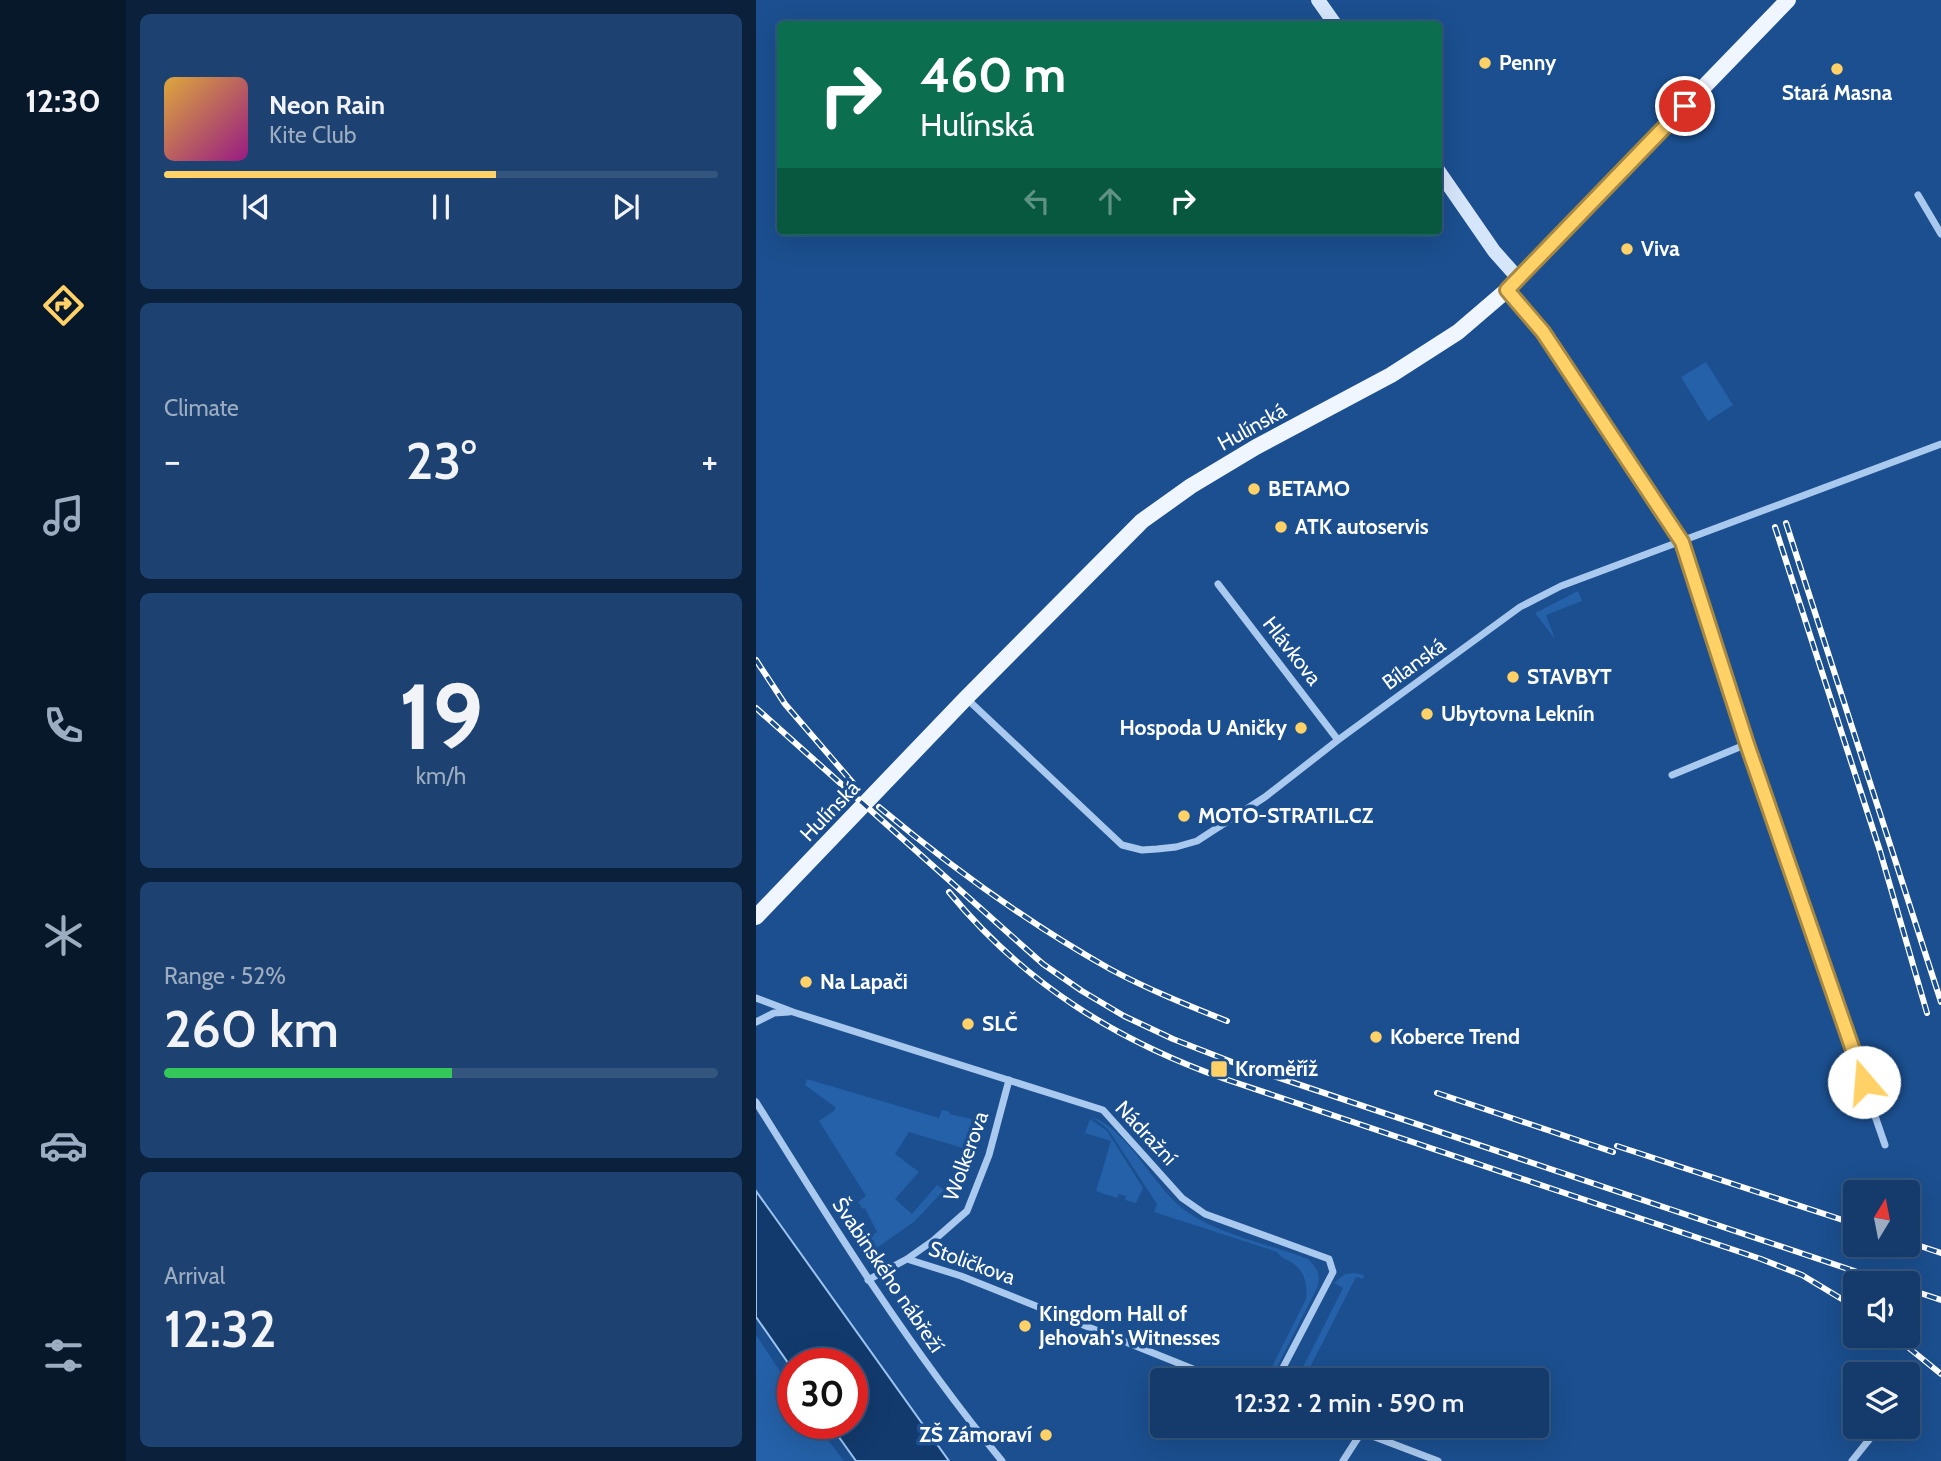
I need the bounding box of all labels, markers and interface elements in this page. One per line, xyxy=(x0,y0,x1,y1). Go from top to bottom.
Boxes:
text: 460 m xyxy=(920,45,1066,104)
icon: right xyxy=(805,49,896,140)
place label: Penny xyxy=(1499,50,1557,75)
marker: Penny xyxy=(1477,55,1493,71)
marker: Stará Masna xyxy=(1829,61,1845,77)
pin xyxy=(1655,76,1715,136)
place label: Stará Masna xyxy=(1782,80,1893,105)
text: 12:30 xyxy=(25,81,101,120)
icon: arrive xyxy=(1666,87,1704,125)
text: Neon Rain xyxy=(269,89,385,121)
text: Hulínská xyxy=(920,105,1034,144)
text: Kite Club xyxy=(269,121,356,149)
icon: left xyxy=(1018,182,1056,220)
icon: ahead xyxy=(1091,182,1129,220)
icon: right xyxy=(1164,182,1202,220)
icon: previous xyxy=(237,188,275,226)
icon: pause xyxy=(422,188,460,226)
icon: next xyxy=(607,188,645,226)
place label: Viva xyxy=(1641,236,1680,261)
marker: Viva xyxy=(1619,241,1635,257)
icon: directions xyxy=(39,281,88,330)
text: Climate xyxy=(164,394,239,422)
street label: Hulínská xyxy=(1213,397,1291,456)
text: 23° xyxy=(406,429,476,492)
text: − xyxy=(164,437,181,484)
text: + xyxy=(701,437,718,484)
place label: BETAMO xyxy=(1268,476,1350,501)
marker: BETAMO xyxy=(1246,481,1262,497)
icon: music xyxy=(39,491,88,540)
place label: ATK autoservis xyxy=(1295,514,1429,539)
marker: ATK autoservis xyxy=(1273,519,1289,535)
street label: Hlávkova xyxy=(1258,611,1327,690)
street label: Bílanská xyxy=(1377,632,1450,695)
text: 19 xyxy=(399,661,483,772)
place label: STAVBYT xyxy=(1527,664,1612,689)
marker: STAVBYT xyxy=(1505,669,1521,685)
icon: phone xyxy=(39,701,88,750)
place label: Ubytovna Leknín xyxy=(1441,701,1595,726)
marker: Ubytovna Leknín xyxy=(1419,706,1435,722)
place label: Hospoda U Aničky xyxy=(1119,715,1288,740)
marker: Hospoda U Aničky xyxy=(1293,720,1309,736)
text: km/h xyxy=(416,762,466,790)
street label: Hulínská xyxy=(795,775,865,846)
place label: MOTO-STRATIL.CZ xyxy=(1198,803,1374,828)
marker: MOTO-STRATIL.CZ xyxy=(1176,808,1192,824)
icon: climate xyxy=(39,911,88,960)
text: Range · 52% xyxy=(164,962,286,990)
place label: Na Lapači xyxy=(820,969,908,994)
marker: Na Lapači xyxy=(798,974,814,990)
text: 260 km xyxy=(164,997,339,1060)
place label: SLČ xyxy=(982,1011,1018,1036)
marker: SLČ xyxy=(960,1016,976,1032)
place label: Koberce Trend xyxy=(1390,1024,1520,1049)
marker: Koberce Trend xyxy=(1368,1029,1384,1045)
position arrow xyxy=(1827,1045,1901,1119)
place label: Kroměříž xyxy=(1235,1056,1318,1081)
marker: Kroměříž xyxy=(1209,1059,1229,1079)
street label: Nádražní xyxy=(1110,1095,1183,1170)
street label: Wolkerova xyxy=(938,1108,993,1204)
icon: car xyxy=(39,1121,88,1170)
north arrow xyxy=(1843,1180,1920,1256)
map controls xyxy=(1843,1180,1920,1439)
street label: Švabinského nábřeží xyxy=(827,1193,950,1357)
street label: Stoličkova xyxy=(926,1235,1019,1290)
text: Arrival xyxy=(164,1262,225,1290)
button: sound xyxy=(1843,1271,1920,1348)
text: 12:32 xyxy=(164,1297,277,1360)
place label: Kingdom Hall of Jehovah's Witnesses xyxy=(1038,1301,1220,1350)
marker: Kingdom Hall of Jehovah's Witnesses xyxy=(1017,1318,1033,1334)
icon: filters xyxy=(39,1331,88,1380)
speed limit sign: 30 xyxy=(777,1348,868,1439)
button: layers xyxy=(1843,1362,1920,1439)
text: 12:32 · 2 min · 590 m xyxy=(1235,1387,1464,1419)
place label: ZŠ Zámoraví xyxy=(919,1422,1032,1447)
marker: ZŠ Zámoraví xyxy=(1038,1427,1054,1443)

